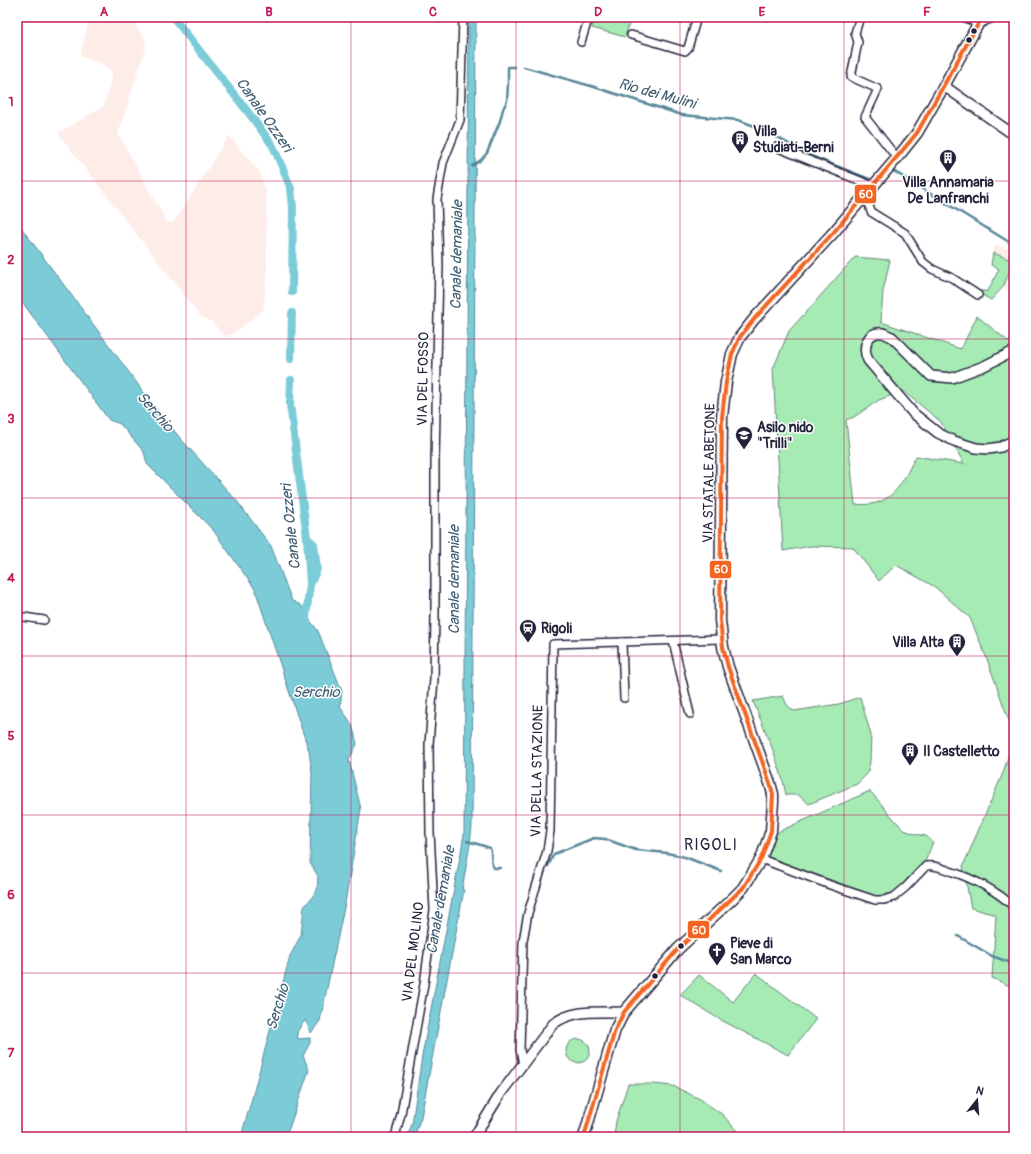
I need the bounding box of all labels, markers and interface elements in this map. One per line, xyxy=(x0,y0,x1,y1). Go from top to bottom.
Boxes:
text: A xyxy=(100,4,109,20)
text: B xyxy=(265,4,273,20)
text: C xyxy=(429,4,437,20)
text: D xyxy=(594,4,602,20)
text: E xyxy=(759,4,766,20)
text: F xyxy=(923,4,931,20)
unlabelled marker xyxy=(969,26,979,36)
unlabelled marker xyxy=(964,35,974,45)
water label: Canale Ozzeri xyxy=(232,74,298,158)
water label: Rio dei Mulini xyxy=(616,75,700,114)
text: 1 xyxy=(8,94,14,110)
place label: Villa Studiati-Berni xyxy=(753,123,834,156)
building icon: Villa Studiati-Berni xyxy=(730,129,750,154)
building icon: Villa Annamaria De Lanfranchi xyxy=(938,148,958,173)
place label: Villa Annamaria De Lanfranchi xyxy=(902,174,994,207)
line badge: 60 xyxy=(854,184,877,204)
text: 60 xyxy=(859,188,873,201)
water label: Canale demaniale xyxy=(447,199,467,310)
text: 2 xyxy=(7,252,15,268)
street label: VIA DEL FOSSO xyxy=(414,332,432,426)
water label: Serchio xyxy=(132,388,178,437)
street label: VIA STATALE ABETONE xyxy=(699,403,719,543)
text: 3 xyxy=(7,411,15,427)
place label: Asilo nido "Trilli" xyxy=(757,419,814,452)
school or university icon: Asilo nido "Trilli" xyxy=(734,425,754,450)
water label: Canale Ozzeri xyxy=(277,481,305,571)
water label: Canale demaniale xyxy=(445,524,464,635)
line badge: 60 xyxy=(709,560,732,579)
text: 60 xyxy=(714,563,728,576)
text: 4 xyxy=(7,570,15,586)
station icon: Rigoli xyxy=(518,618,538,643)
place label: Rigoli xyxy=(541,620,572,637)
building icon: Villa Alta xyxy=(947,632,967,657)
place label: Villa Alta xyxy=(892,634,944,651)
water label: Serchio xyxy=(292,683,340,702)
street label: VIA DELLA STAZIONE xyxy=(527,705,547,837)
text: 5 xyxy=(7,728,15,744)
building icon: Il Castelletto xyxy=(900,741,920,766)
place label: Il Castelletto xyxy=(923,743,1000,760)
district label: RIGOLI xyxy=(684,835,738,855)
water label: Canale demaniale xyxy=(422,843,460,955)
text: 6 xyxy=(7,887,15,903)
street label: VIA DEL MOLINO xyxy=(398,901,428,1003)
line badge: 60 xyxy=(687,920,710,939)
text: 60 xyxy=(692,924,706,937)
place label: Pieve di San Marco xyxy=(730,935,792,968)
unlabelled marker xyxy=(676,941,686,951)
church icon: Pieve di San Marco xyxy=(707,941,727,966)
unlabelled marker xyxy=(650,971,660,981)
water label: Serchio xyxy=(262,981,294,1032)
text: 7 xyxy=(8,1045,15,1061)
north arrow xyxy=(957,1080,997,1120)
text: N xyxy=(974,1084,986,1098)

